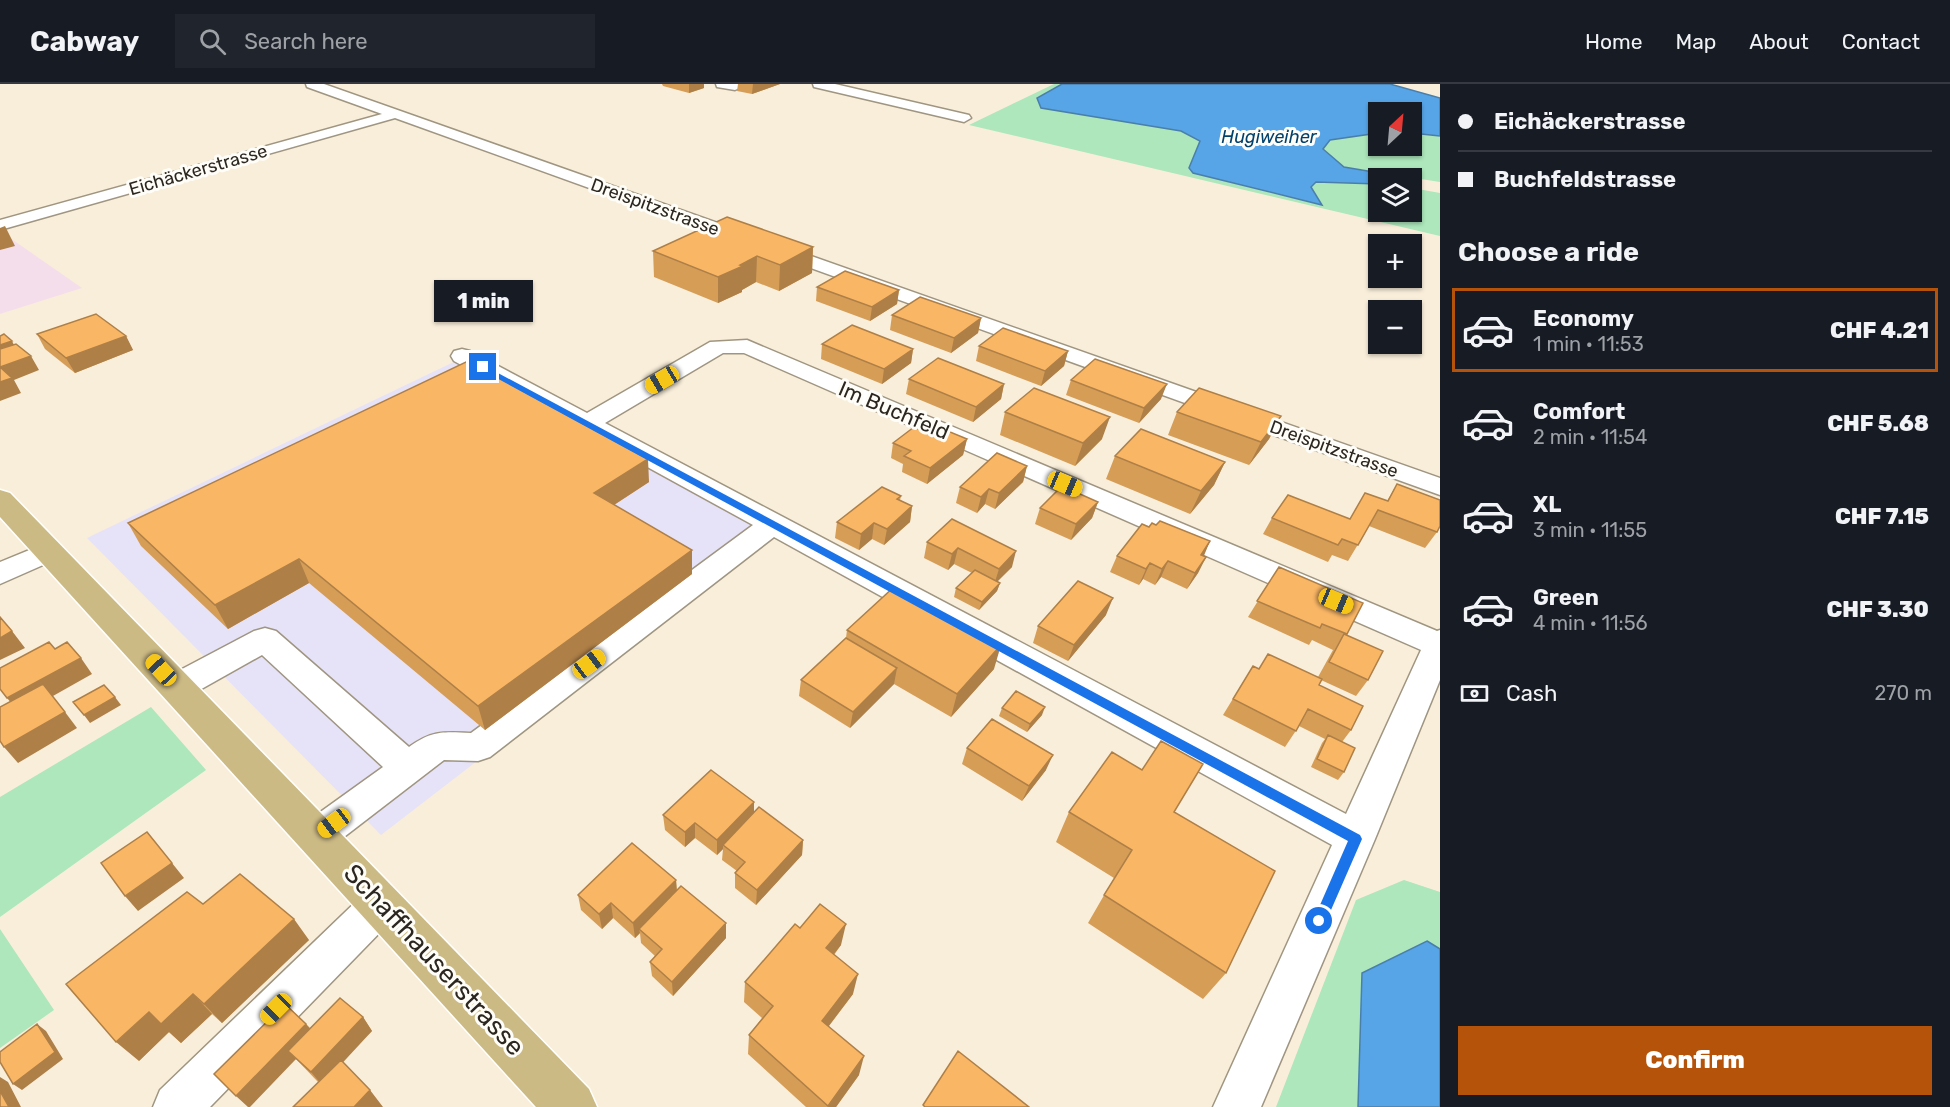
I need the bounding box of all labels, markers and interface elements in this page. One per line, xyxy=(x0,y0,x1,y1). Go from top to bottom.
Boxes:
search box xyxy=(175,14,595,68)
text: Cabway xyxy=(30,25,139,58)
icon: search xyxy=(196,25,229,58)
text: Search here xyxy=(244,28,368,55)
text: Home xyxy=(1585,29,1642,54)
text: Map xyxy=(1675,29,1716,54)
text: About xyxy=(1749,29,1809,54)
text: Contact xyxy=(1842,29,1920,54)
north arrow xyxy=(1368,102,1422,156)
map controls xyxy=(1368,102,1422,354)
text: Eichäckerstrasse xyxy=(1494,108,1686,135)
water label: Hugiweiher xyxy=(1221,126,1318,148)
street label: Eichäckerstrasse xyxy=(126,140,270,200)
text: Buchfeldstrasse xyxy=(1494,166,1676,193)
button: layers xyxy=(1368,168,1422,222)
street label: Dreispitzstrasse xyxy=(588,174,722,240)
button: + xyxy=(1368,234,1422,288)
text: Choose a ride xyxy=(1458,236,1639,268)
callout: 1 min xyxy=(434,280,532,322)
text: 1 min xyxy=(457,289,510,313)
button: − xyxy=(1368,300,1422,354)
icon: car xyxy=(1461,303,1515,357)
text: Economy xyxy=(1533,305,1634,332)
text: CHF 4.21 xyxy=(1830,317,1929,344)
text: 1 min · 11:53 xyxy=(1533,332,1644,356)
route end xyxy=(469,353,496,380)
car xyxy=(642,363,682,397)
street label: Im Buchfeld xyxy=(835,376,953,444)
icon: car xyxy=(1461,396,1515,450)
text: Comfort xyxy=(1533,398,1625,425)
text: CHF 5.68 xyxy=(1827,410,1929,437)
street label: Dreispitzstrasse xyxy=(1267,416,1401,482)
text: 2 min · 11:54 xyxy=(1533,425,1647,449)
car xyxy=(1045,469,1085,499)
icon: car xyxy=(1461,489,1515,543)
text: XL xyxy=(1533,491,1561,518)
text: CHF 7.15 xyxy=(1835,503,1929,530)
text: 3 min · 11:55 xyxy=(1533,518,1647,542)
icon: car xyxy=(1461,582,1515,636)
text: Green xyxy=(1533,584,1599,611)
car xyxy=(1316,586,1356,616)
text: CHF 3.30 xyxy=(1826,596,1929,623)
text: 4 min · 11:56 xyxy=(1533,611,1648,635)
car xyxy=(569,646,609,682)
car xyxy=(142,651,180,689)
icon: cash xyxy=(1458,677,1491,710)
text: Cash xyxy=(1506,680,1557,707)
text: 270 m xyxy=(1875,681,1932,705)
car xyxy=(314,805,354,841)
street label: Schaffhauserstrasse xyxy=(337,858,531,1062)
route start xyxy=(1305,907,1332,934)
car xyxy=(257,990,295,1028)
button: Confirm xyxy=(1458,1026,1932,1095)

